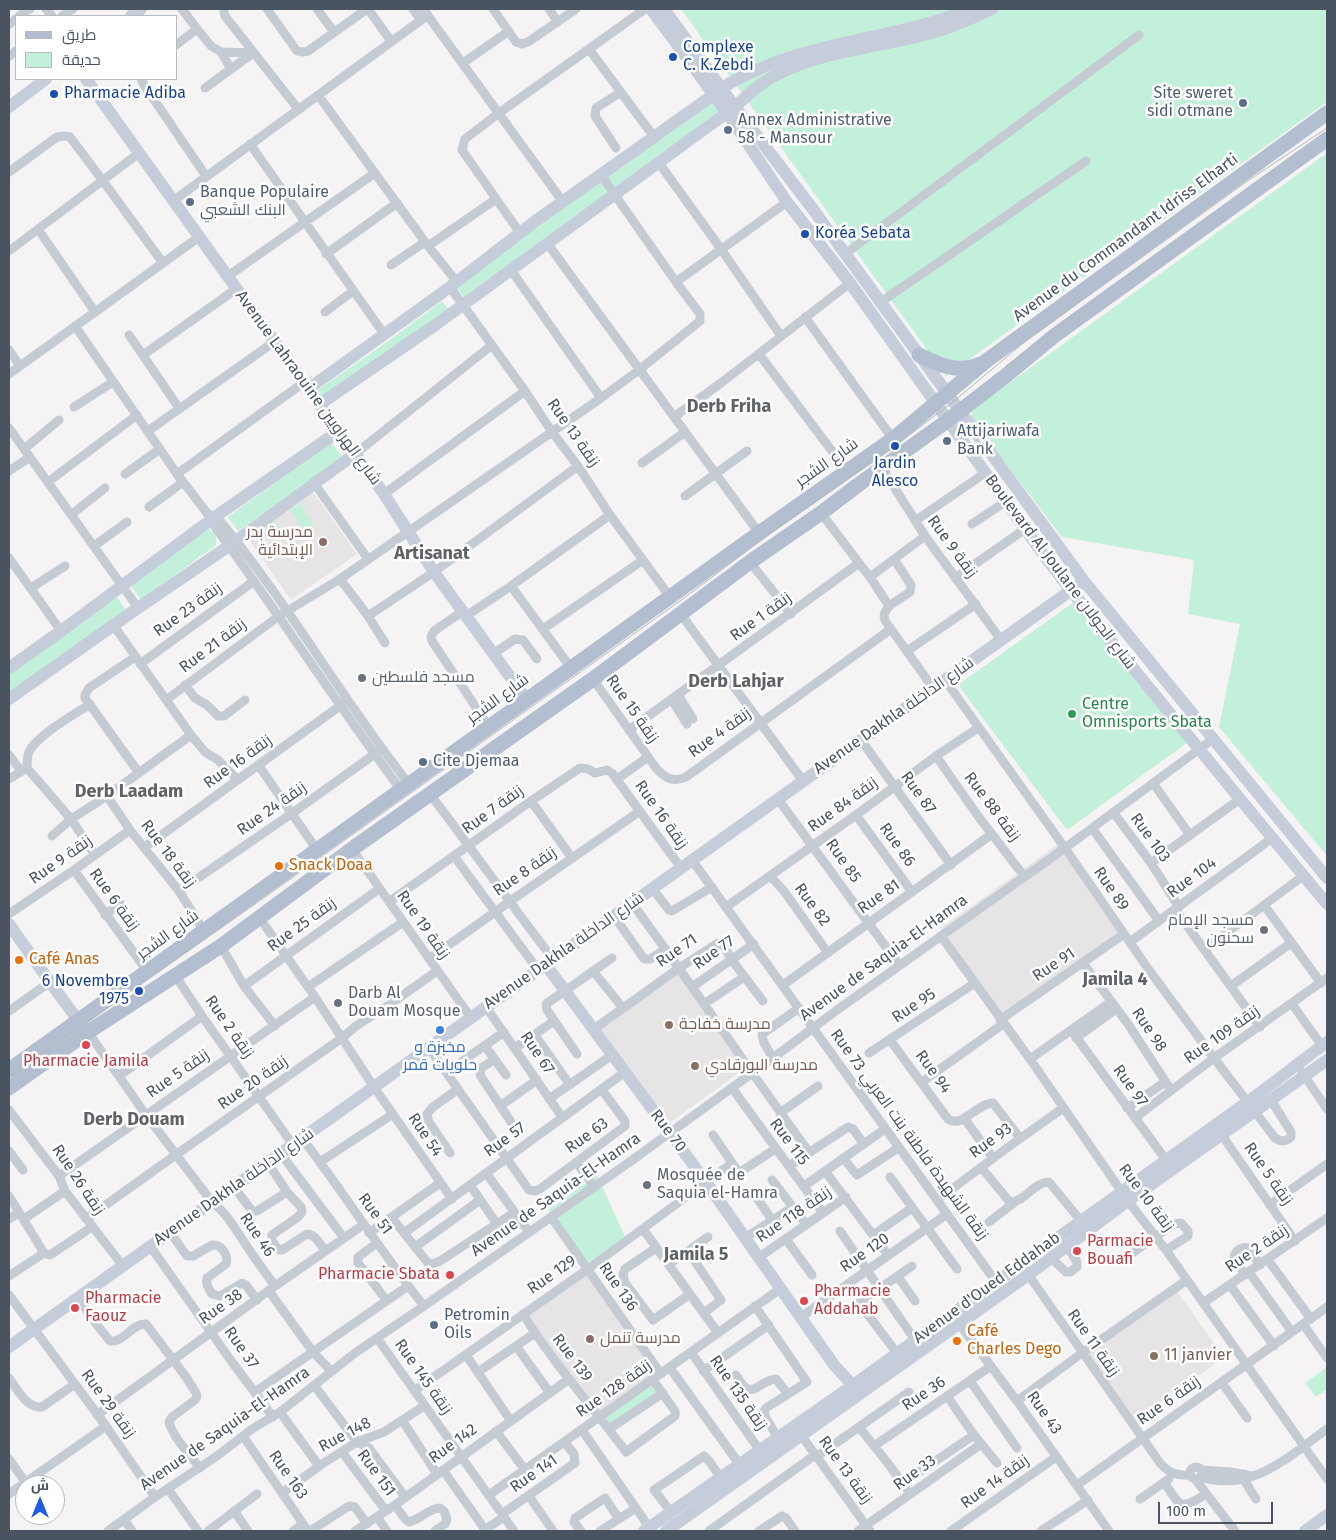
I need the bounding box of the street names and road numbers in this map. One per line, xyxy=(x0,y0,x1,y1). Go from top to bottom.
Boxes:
street label: Avenue du Commandant Idriss Elharti xyxy=(1010,150,1242,326)
street label: Avenue Lahraouine شارع الهراويين xyxy=(231,287,385,489)
street label: Rue 13 زنقة xyxy=(542,395,604,471)
street label: شارع الشجر xyxy=(792,434,862,492)
street label: Boulevard Al Joulane شارع الجولان xyxy=(981,471,1139,673)
street label: Rue 9 زنقة xyxy=(923,512,981,582)
street label: Rue 23 زنقة xyxy=(150,579,226,641)
street label: Rue 1 زنقة xyxy=(727,588,795,646)
street label: Rue 21 زنقة xyxy=(176,615,250,677)
street label: Avenue Dakhla شارع الداخلة xyxy=(810,653,978,779)
street label: شارع الشجر xyxy=(463,670,533,728)
street label: Rue 15 زنقة xyxy=(601,671,663,747)
street label: Rue 4 زنقة xyxy=(685,704,755,762)
street label: Rue 16 زنقة xyxy=(200,731,276,793)
street label: Rue 87 xyxy=(896,768,940,818)
street label: Rue 88 زنقة xyxy=(960,769,1024,845)
street label: Rue 84 زنقة xyxy=(804,773,882,837)
street label: Rue 16 زنقة xyxy=(630,777,692,853)
street label: Rue 24 زنقة xyxy=(234,778,310,840)
street label: Rue 7 زنقة xyxy=(459,781,527,839)
street label: Rue 103 xyxy=(1126,810,1174,866)
street label: Rue 18 زنقة xyxy=(136,816,200,892)
street label: Rue 86 xyxy=(875,819,919,871)
street label: Rue 9 زنقة xyxy=(26,831,96,889)
street label: Rue 85 xyxy=(821,836,865,886)
street label: Rue 8 زنقة xyxy=(490,843,560,901)
street label: Rue 104 xyxy=(1164,854,1220,902)
street label: Rue 89 xyxy=(1089,863,1133,915)
street label: Rue 6 زنقة xyxy=(85,865,143,935)
street label: Rue 81 xyxy=(854,876,904,918)
street label: Rue 82 xyxy=(790,880,834,930)
street label: Rue 19 زنقة xyxy=(392,887,454,963)
street label: Avenue Dakhla شارع الداخلة xyxy=(480,888,648,1014)
street label: Avenue de Saquia-El-Hamra xyxy=(796,891,972,1025)
street label: Rue 25 زنقة xyxy=(264,894,340,956)
street label: شارع الشجر xyxy=(133,906,203,964)
street label: Rue 71 xyxy=(653,930,701,972)
street label: Rue 77 xyxy=(690,932,738,974)
street label: Rue 91 xyxy=(1029,944,1079,986)
street label: Rue 95 xyxy=(889,985,939,1027)
street label: Rue 2 زنقة xyxy=(200,992,258,1062)
street label: Rue 109 زنقة xyxy=(1180,1002,1264,1068)
street label: Rue 98 xyxy=(1127,1004,1171,1056)
street label: Rue 73 زنقة الشهيدة فاطنة بنت العربي xyxy=(826,1026,992,1244)
street label: Rue 67 xyxy=(516,1028,558,1078)
street label: Rue 5 زنقة xyxy=(143,1045,213,1103)
street label: Rue 94 xyxy=(911,1047,955,1097)
street label: Rue 20 زنقة xyxy=(214,1052,292,1114)
street label: Rue 97 xyxy=(1108,1061,1152,1111)
street label: Rue 70 xyxy=(646,1106,690,1156)
street label: Rue 54 xyxy=(403,1110,447,1160)
street label: Rue 63 xyxy=(562,1114,612,1158)
street label: Rue 115 xyxy=(765,1115,813,1169)
street label: Rue 57 xyxy=(480,1119,530,1161)
street label: Rue 93 xyxy=(966,1119,1016,1163)
street label: Avenue Dakhla شارع الداخلة xyxy=(150,1124,318,1250)
street label: Avenue de Saquia-El-Hamra xyxy=(467,1129,645,1261)
street label: Rue 5 زنقة xyxy=(1239,1139,1297,1209)
street label: Rue 26 زنقة xyxy=(48,1141,108,1219)
street label: Rue 10 زنقة xyxy=(1114,1160,1178,1236)
street label: Rue 118 زنقة xyxy=(753,1183,835,1247)
street label: Rue 51 xyxy=(354,1190,396,1238)
street label: Rue 46 xyxy=(235,1209,279,1261)
street label: Rue 2 زنقة xyxy=(1222,1221,1292,1277)
street label: Avenue d'Oued Eddahab xyxy=(910,1228,1064,1348)
street label: Rue 120 xyxy=(837,1229,893,1277)
street label: Rue 129 xyxy=(524,1251,580,1299)
street label: Rue 136 xyxy=(594,1259,642,1315)
street label: Rue 38 xyxy=(196,1285,246,1329)
street label: Rue 11 زنقة xyxy=(1063,1306,1123,1380)
street label: Rue 37 xyxy=(220,1323,262,1373)
street label: Rue 139 xyxy=(548,1330,596,1386)
street label: Rue 145 زنقة xyxy=(390,1336,456,1418)
street label: Rue 135 زنقة xyxy=(705,1352,771,1434)
street label: Rue 128 زنقة xyxy=(573,1356,655,1422)
street label: Avenue de Saquia-El-Hamra xyxy=(136,1363,314,1495)
street label: Rue 29 زنقة xyxy=(77,1366,139,1442)
street label: Rue 36 xyxy=(899,1372,949,1416)
street label: Rue 6 زنقة xyxy=(1134,1372,1204,1430)
street label: Rue 43 xyxy=(1022,1388,1066,1438)
street label: Rue 148 xyxy=(316,1413,374,1457)
street label: Rue 142 xyxy=(425,1420,481,1468)
street label: Rue 13 زنقة xyxy=(814,1432,876,1508)
street label: Rue 151 xyxy=(353,1446,399,1500)
street label: Rue 163 xyxy=(264,1447,312,1503)
street label: Rue 141 xyxy=(507,1451,561,1497)
street label: Rue 33 xyxy=(890,1451,940,1495)
street label: Rue 14 زنقة xyxy=(957,1451,1033,1513)

